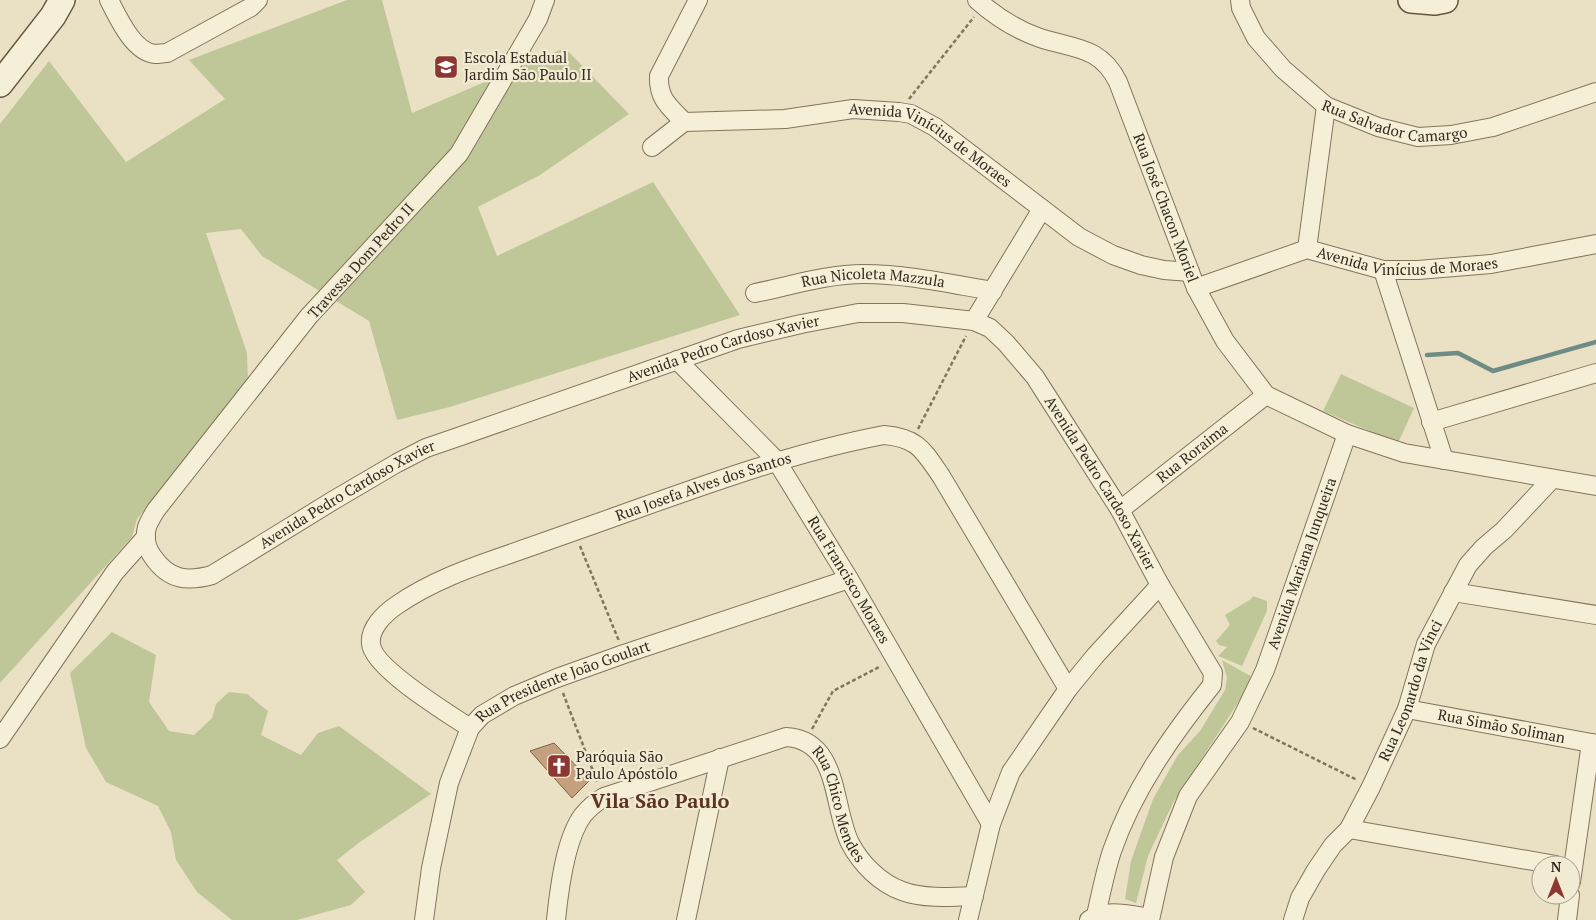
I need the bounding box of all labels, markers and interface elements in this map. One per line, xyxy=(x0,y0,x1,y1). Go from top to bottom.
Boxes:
place label: Escola Estadual Jardim São Paulo II xyxy=(464,47,592,84)
school or university icon: Escola Estadual Jardim São Paulo II xyxy=(433,54,459,80)
street label: Rua Salvador Camargo xyxy=(1319,94,1469,146)
street label: Avenida Vinícius de Moraes xyxy=(848,98,1016,191)
street label: Rua José Chacon Moriel xyxy=(1129,130,1204,285)
street label: Travessa Dom Pedro II xyxy=(303,198,418,323)
street label: Avenida Vinícius de Moraes xyxy=(1315,241,1500,279)
street label: Rua Nicoleta Mazzula xyxy=(799,263,947,291)
street label: Avenida Pedro Cardoso Xavier xyxy=(624,310,821,386)
street label: Avenida Pedro Cardoso Xavier xyxy=(1041,392,1161,574)
street label: Rua Roraima xyxy=(1152,418,1232,487)
street label: Avenida Pedro Cardoso Xavier xyxy=(255,435,437,553)
street label: Rua Josefa Alves dos Santos xyxy=(612,447,793,525)
street label: Avenida Mariana Junqueira xyxy=(1262,474,1340,652)
street label: Rua Francisco Moraes xyxy=(804,512,895,647)
street label: Rua Leonardo da Vinci xyxy=(1373,616,1446,764)
street label: Rua Presidente João Goulart xyxy=(470,635,653,725)
street label: Rua Simão Soliman xyxy=(1436,704,1567,747)
street label: Rua Chico Mendes xyxy=(808,741,870,866)
place label: Paróquia São Paulo Apóstolo xyxy=(576,746,677,783)
church icon: Paróquia São Paulo Apóstolo xyxy=(546,753,572,779)
district label: Vila São Paulo xyxy=(591,787,730,814)
north arrow xyxy=(1531,855,1581,905)
text: N xyxy=(1551,857,1562,876)

